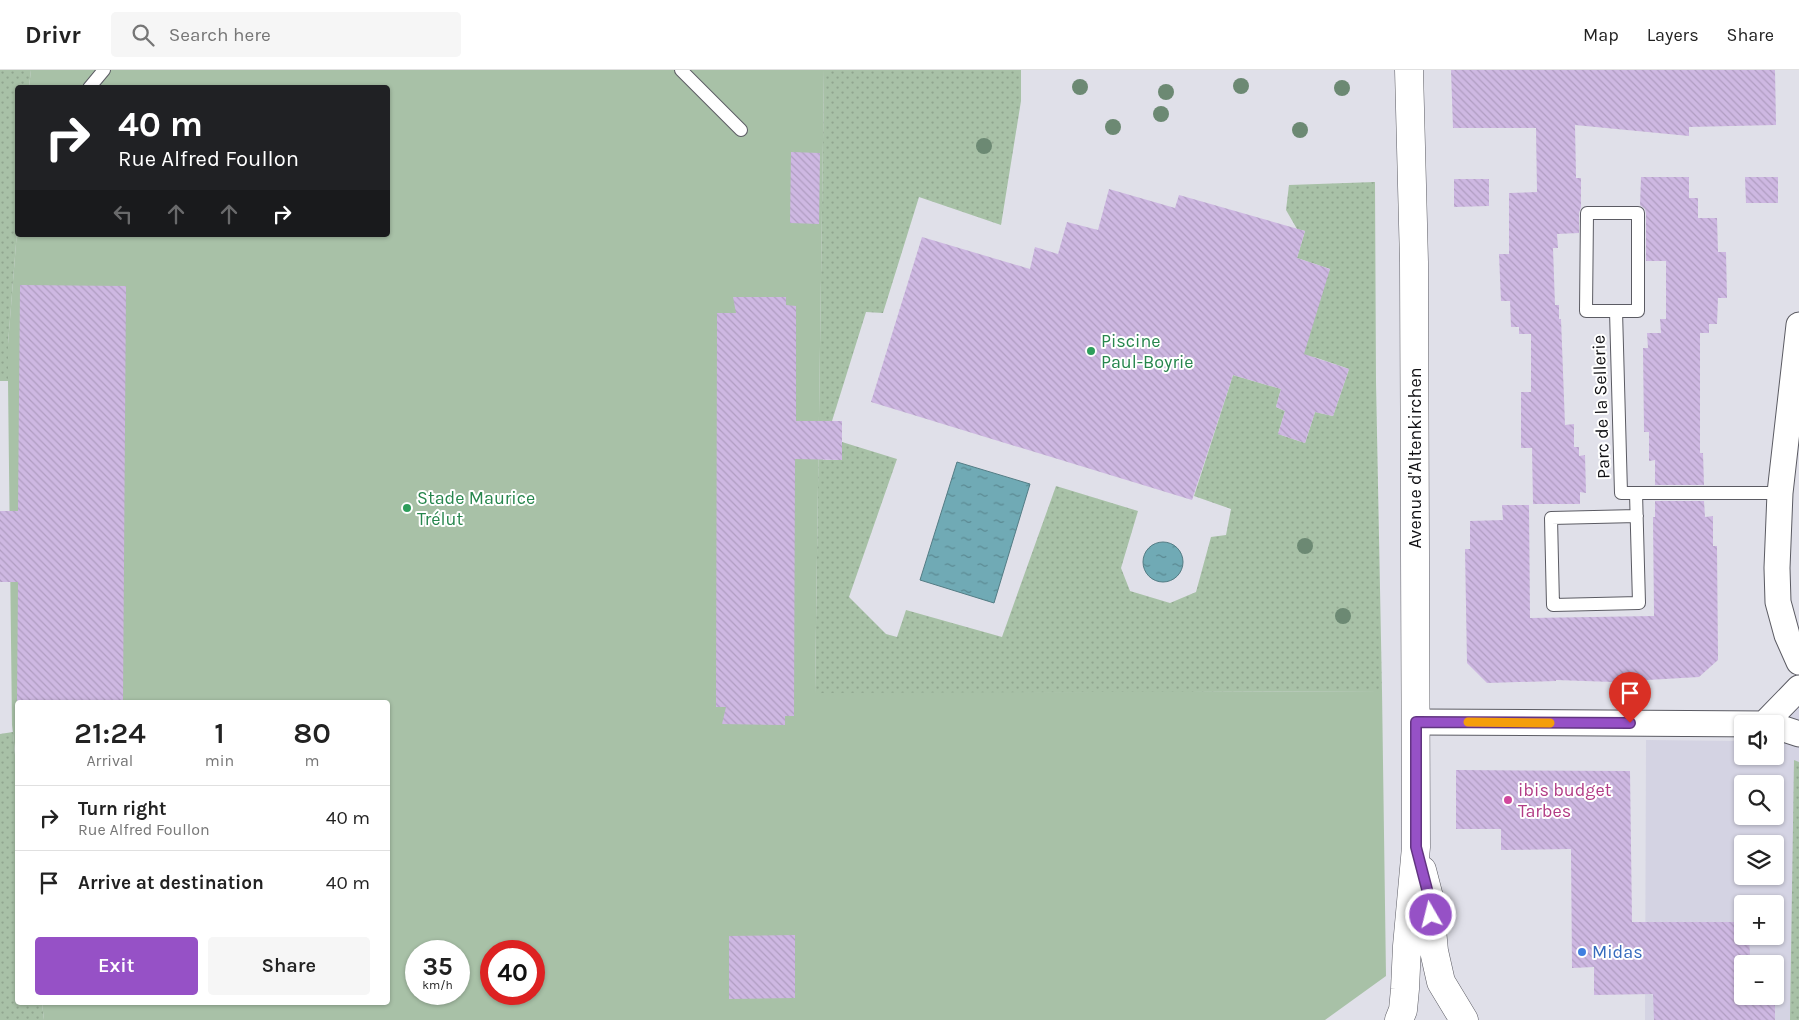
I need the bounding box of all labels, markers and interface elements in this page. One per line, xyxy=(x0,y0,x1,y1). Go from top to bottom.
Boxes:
search box xyxy=(111,12,461,57)
text: Drivr xyxy=(25,21,81,49)
icon: search xyxy=(129,21,157,49)
text: Search here xyxy=(169,24,271,46)
text: Map xyxy=(1583,24,1619,46)
text: Layers xyxy=(1647,24,1699,46)
text: Share xyxy=(1727,24,1774,46)
text: 40 m xyxy=(118,104,203,145)
icon: right xyxy=(35,105,100,170)
text: Rue Alfred Foullon xyxy=(118,146,299,172)
icon: left xyxy=(109,200,137,228)
icon: ahead xyxy=(162,200,190,228)
icon: ahead xyxy=(215,200,243,228)
icon: right xyxy=(268,200,296,228)
place label: Piscine Paul-Boyrie xyxy=(1101,330,1194,373)
street label: Parc de la Sellerie xyxy=(1587,335,1615,479)
marker: Piscine Paul-Boyrie xyxy=(1085,345,1097,357)
street label: Avenue d'Altenkirchen xyxy=(1404,367,1426,549)
place label: Stade Maurice Trélut xyxy=(417,487,535,530)
marker: Stade Maurice Trélut xyxy=(401,502,413,514)
pin xyxy=(1609,672,1651,723)
icon: arrive xyxy=(1616,679,1644,707)
text: 21:24 xyxy=(74,715,146,751)
text: 1 xyxy=(214,715,225,751)
text: 80 xyxy=(293,715,331,751)
map controls xyxy=(1734,715,1784,1005)
button: sound xyxy=(1734,715,1784,765)
text: Arrival xyxy=(86,751,133,770)
text: min xyxy=(205,751,234,770)
text: m xyxy=(305,751,320,770)
button: search xyxy=(1734,775,1784,825)
place label: ibis budget Tarbes xyxy=(1518,779,1612,822)
marker: ibis budget Tarbes xyxy=(1502,794,1514,806)
text: Turn right xyxy=(78,798,167,820)
icon: right xyxy=(35,804,63,832)
text: 40 m xyxy=(326,807,370,829)
text: Rue Alfred Foullon xyxy=(78,820,210,839)
button: layers xyxy=(1734,835,1784,885)
icon: arrive xyxy=(35,869,63,897)
text: Arrive at destination xyxy=(78,872,264,894)
text: 40 m xyxy=(326,872,370,894)
position arrow xyxy=(1404,888,1456,940)
button: + xyxy=(1734,895,1784,945)
button: Exit xyxy=(35,937,198,995)
button: Share xyxy=(208,937,370,995)
speed limit sign: 40 xyxy=(480,940,545,1005)
place label: Midas xyxy=(1592,941,1643,963)
marker: Midas xyxy=(1576,946,1588,958)
text: 35 xyxy=(422,952,453,981)
button: − xyxy=(1734,955,1784,1005)
text: km/h xyxy=(422,978,453,992)

